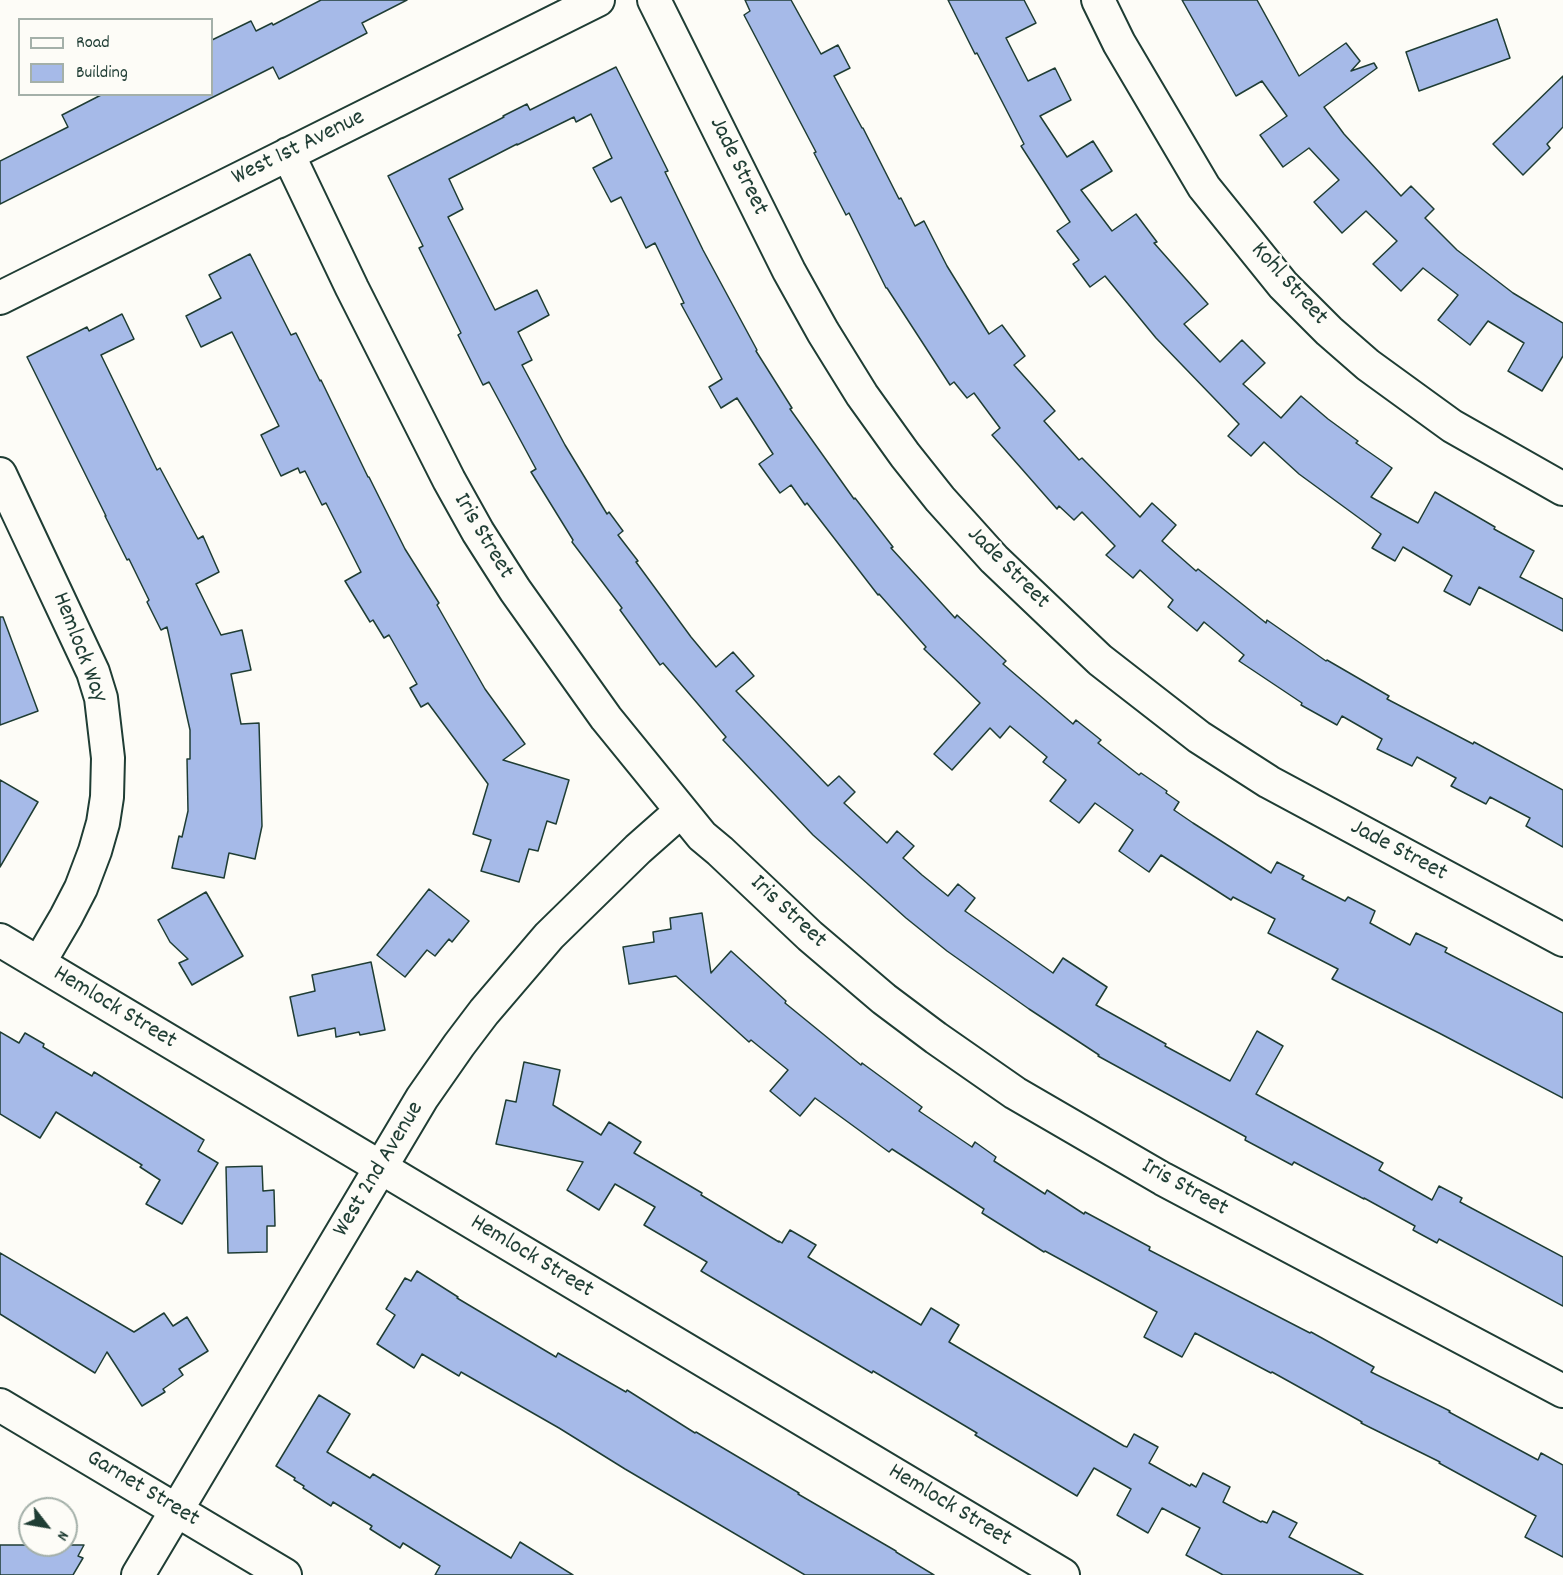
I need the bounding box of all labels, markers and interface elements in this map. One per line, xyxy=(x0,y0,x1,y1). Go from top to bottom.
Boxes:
legend xyxy=(18,18,213,96)
text: Road xyxy=(76,31,110,56)
text: Building xyxy=(76,61,128,86)
street label: West 1st Avenue xyxy=(228,104,370,194)
street label: Jade Street xyxy=(701,113,773,221)
street label: Kohl Street xyxy=(1243,237,1333,333)
street label: Iris Street xyxy=(445,489,519,585)
street label: Jade Street xyxy=(959,521,1055,617)
street label: Hemlock Way xyxy=(44,589,112,707)
street label: Jade Street xyxy=(1345,814,1451,890)
street label: Iris Street xyxy=(743,870,831,956)
street label: Hemlock Street xyxy=(47,961,181,1057)
street label: West 2nd Avenue xyxy=(328,1097,432,1243)
street label: Iris Street xyxy=(1136,1153,1232,1225)
street label: Hemlock Street xyxy=(464,1210,598,1306)
street label: Garnet Street xyxy=(80,1445,204,1535)
street label: Hemlock Street xyxy=(882,1459,1016,1555)
north arrow xyxy=(18,1497,78,1557)
text: N xyxy=(50,1526,74,1545)

